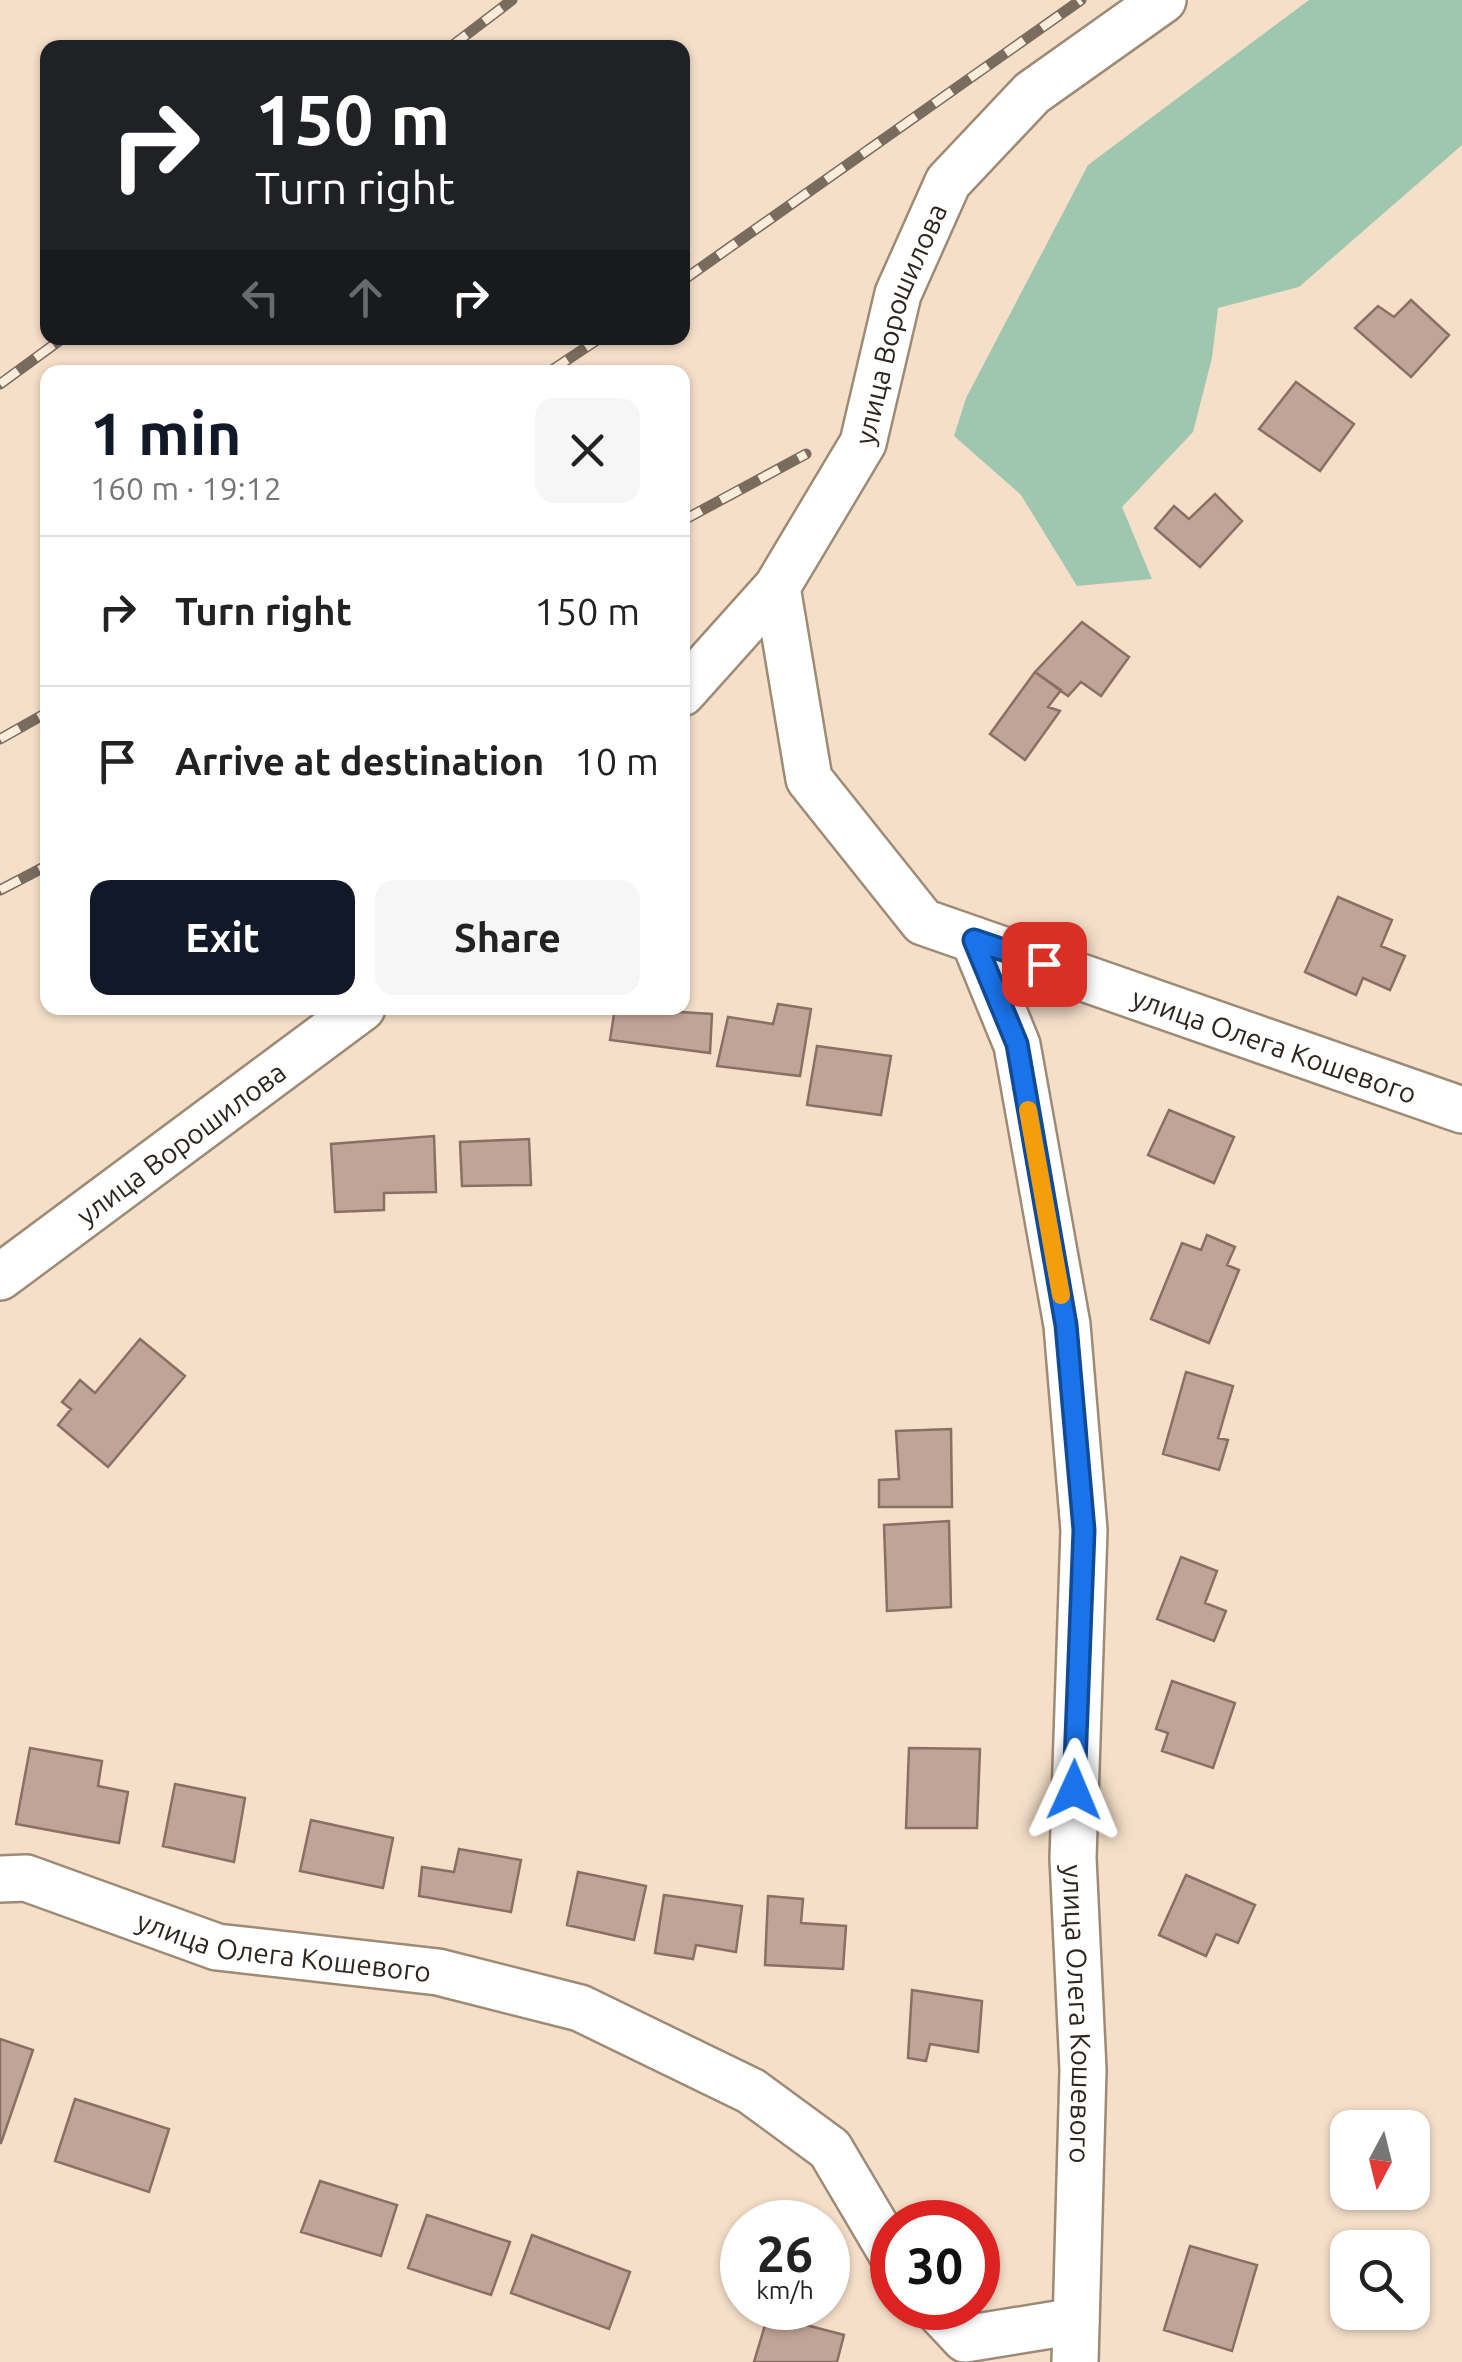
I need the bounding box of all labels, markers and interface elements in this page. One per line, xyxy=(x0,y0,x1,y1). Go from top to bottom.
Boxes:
icon: right xyxy=(90,80,220,210)
text: 150 m xyxy=(255,80,450,158)
text: Turn right xyxy=(255,162,455,213)
street label: улица Ворошилова xyxy=(848,198,952,448)
icon: left xyxy=(233,270,288,325)
icon: ahead xyxy=(338,270,393,325)
icon: right xyxy=(443,270,498,325)
button: close xyxy=(535,398,640,503)
text: 1 min xyxy=(90,399,242,466)
text: 160 m · 19:12 xyxy=(90,470,282,506)
icon: right xyxy=(90,584,145,639)
text: Turn right xyxy=(175,590,352,632)
text: 150 m xyxy=(534,590,640,632)
icon: arrive xyxy=(90,734,145,789)
text: Arrive at destination xyxy=(175,740,544,782)
text: 10 m xyxy=(574,740,659,782)
button: Exit xyxy=(90,880,355,995)
button: Share xyxy=(375,880,640,995)
pin xyxy=(1002,922,1087,1007)
icon: arrive xyxy=(1017,937,1072,992)
street label: улица Олега Кошевого xyxy=(1128,981,1421,1109)
street label: улица Ворошилова xyxy=(70,1055,291,1230)
position arrow xyxy=(1022,1738,1126,1842)
street label: улица Олега Кошевого xyxy=(1058,1864,1099,2164)
street label: улица Олега Кошевого xyxy=(133,1904,433,1987)
north arrow xyxy=(1330,2110,1430,2210)
map controls xyxy=(1330,2110,1430,2330)
speed limit sign: 30 xyxy=(870,2200,1000,2330)
text: 26 xyxy=(757,2225,813,2281)
button: search xyxy=(1330,2230,1430,2330)
text: km/h xyxy=(756,2276,814,2304)

